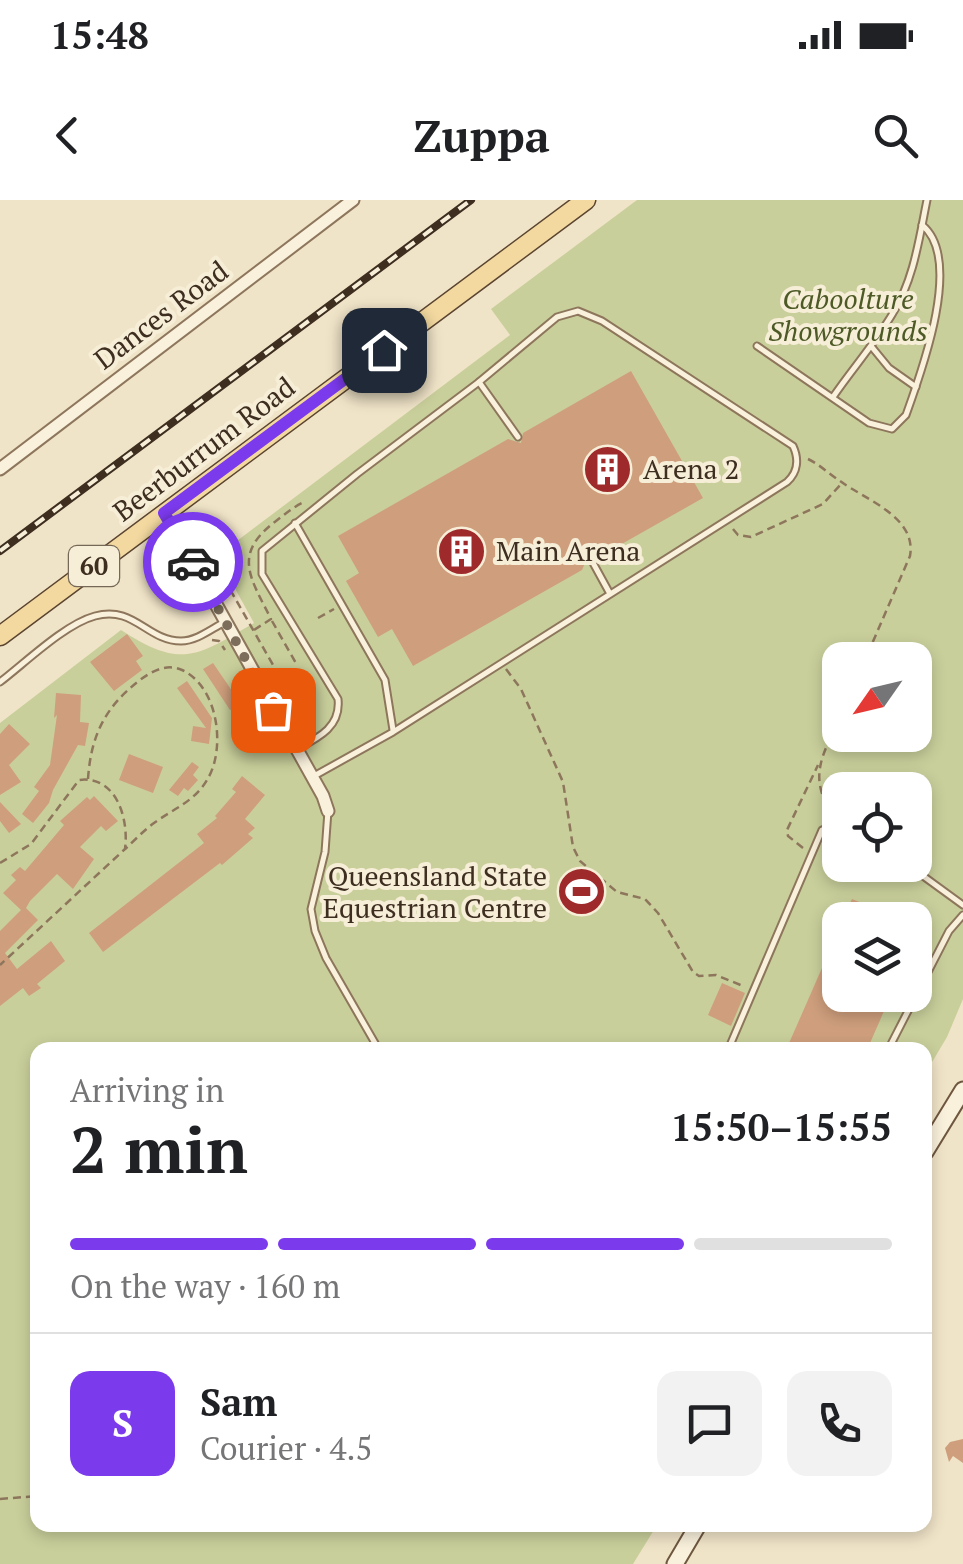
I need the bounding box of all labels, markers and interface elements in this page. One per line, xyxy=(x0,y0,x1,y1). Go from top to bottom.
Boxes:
text: 15:48 xyxy=(50,10,149,60)
text: Zuppa xyxy=(413,105,550,165)
icon: back xyxy=(40,108,95,163)
icon: search xyxy=(868,108,923,163)
street label: Dances Road xyxy=(86,252,235,377)
park label: Caboolture Showgrounds xyxy=(768,280,928,349)
pin xyxy=(342,308,427,393)
icon: home xyxy=(357,323,412,378)
street label: Beerburrum Road xyxy=(105,368,302,529)
building icon: Arena 2 xyxy=(582,443,634,495)
place label: Arena 2 xyxy=(643,450,739,487)
courier xyxy=(143,512,243,612)
building icon: Main Arena xyxy=(435,525,487,577)
place label: Main Arena xyxy=(496,532,640,569)
icon: car xyxy=(166,535,221,590)
road number: 60 xyxy=(69,546,119,586)
north arrow xyxy=(822,642,932,752)
map controls xyxy=(822,642,932,1012)
pin xyxy=(231,668,316,753)
icon: bag xyxy=(246,683,301,738)
button: locate xyxy=(822,772,932,882)
place label: Queensland State Equestrian Centre xyxy=(323,857,547,926)
sports icon: Queensland State Equestrian Centre xyxy=(556,866,608,918)
button: layers xyxy=(822,902,932,1012)
text: Arriving in xyxy=(70,1069,224,1111)
text: 15:50–15:55 xyxy=(670,1102,892,1152)
text: 2 min xyxy=(70,1105,248,1192)
text: On the way · 160 m xyxy=(70,1265,340,1307)
button: chat xyxy=(657,1371,762,1476)
button: phone xyxy=(787,1371,892,1476)
text: Sam xyxy=(200,1377,277,1427)
text: S xyxy=(112,1398,133,1448)
text: Courier · 4.5 xyxy=(200,1427,372,1469)

